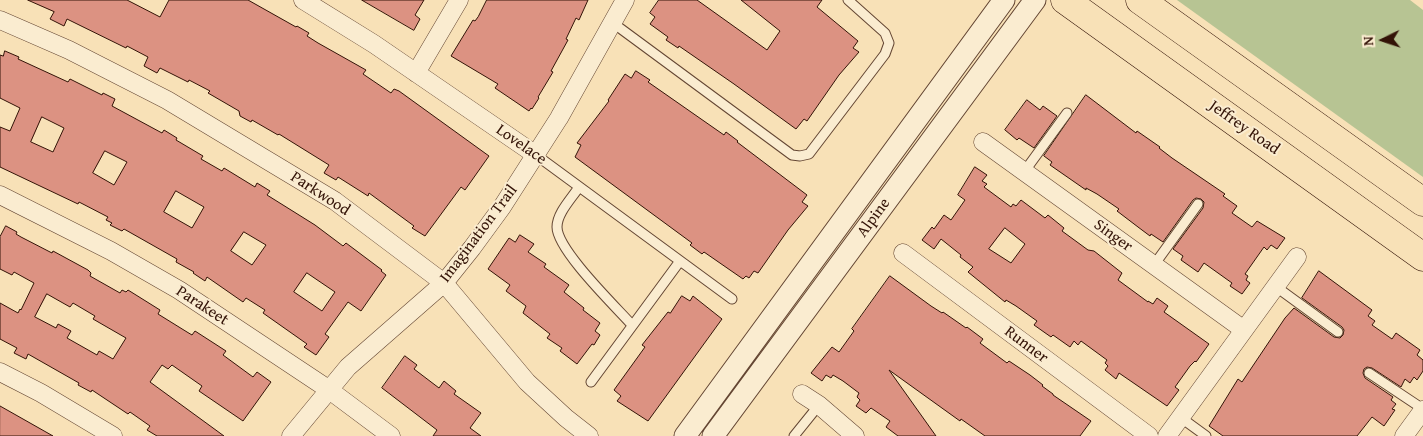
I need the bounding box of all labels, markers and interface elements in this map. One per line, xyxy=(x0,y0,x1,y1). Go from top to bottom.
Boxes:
north arrow xyxy=(1358,15,1408,65)
text: N xyxy=(1358,36,1378,46)
street label: Jeffrey Road xyxy=(1205,97,1283,159)
street label: Lovelace xyxy=(492,121,550,169)
street label: Parkwood xyxy=(287,168,353,220)
street label: Imagination Trail xyxy=(436,181,522,287)
street label: Alpine xyxy=(853,195,895,241)
street label: Singer xyxy=(1090,215,1136,257)
street label: Parakeet xyxy=(172,282,232,330)
street label: Runner xyxy=(1000,322,1052,368)

